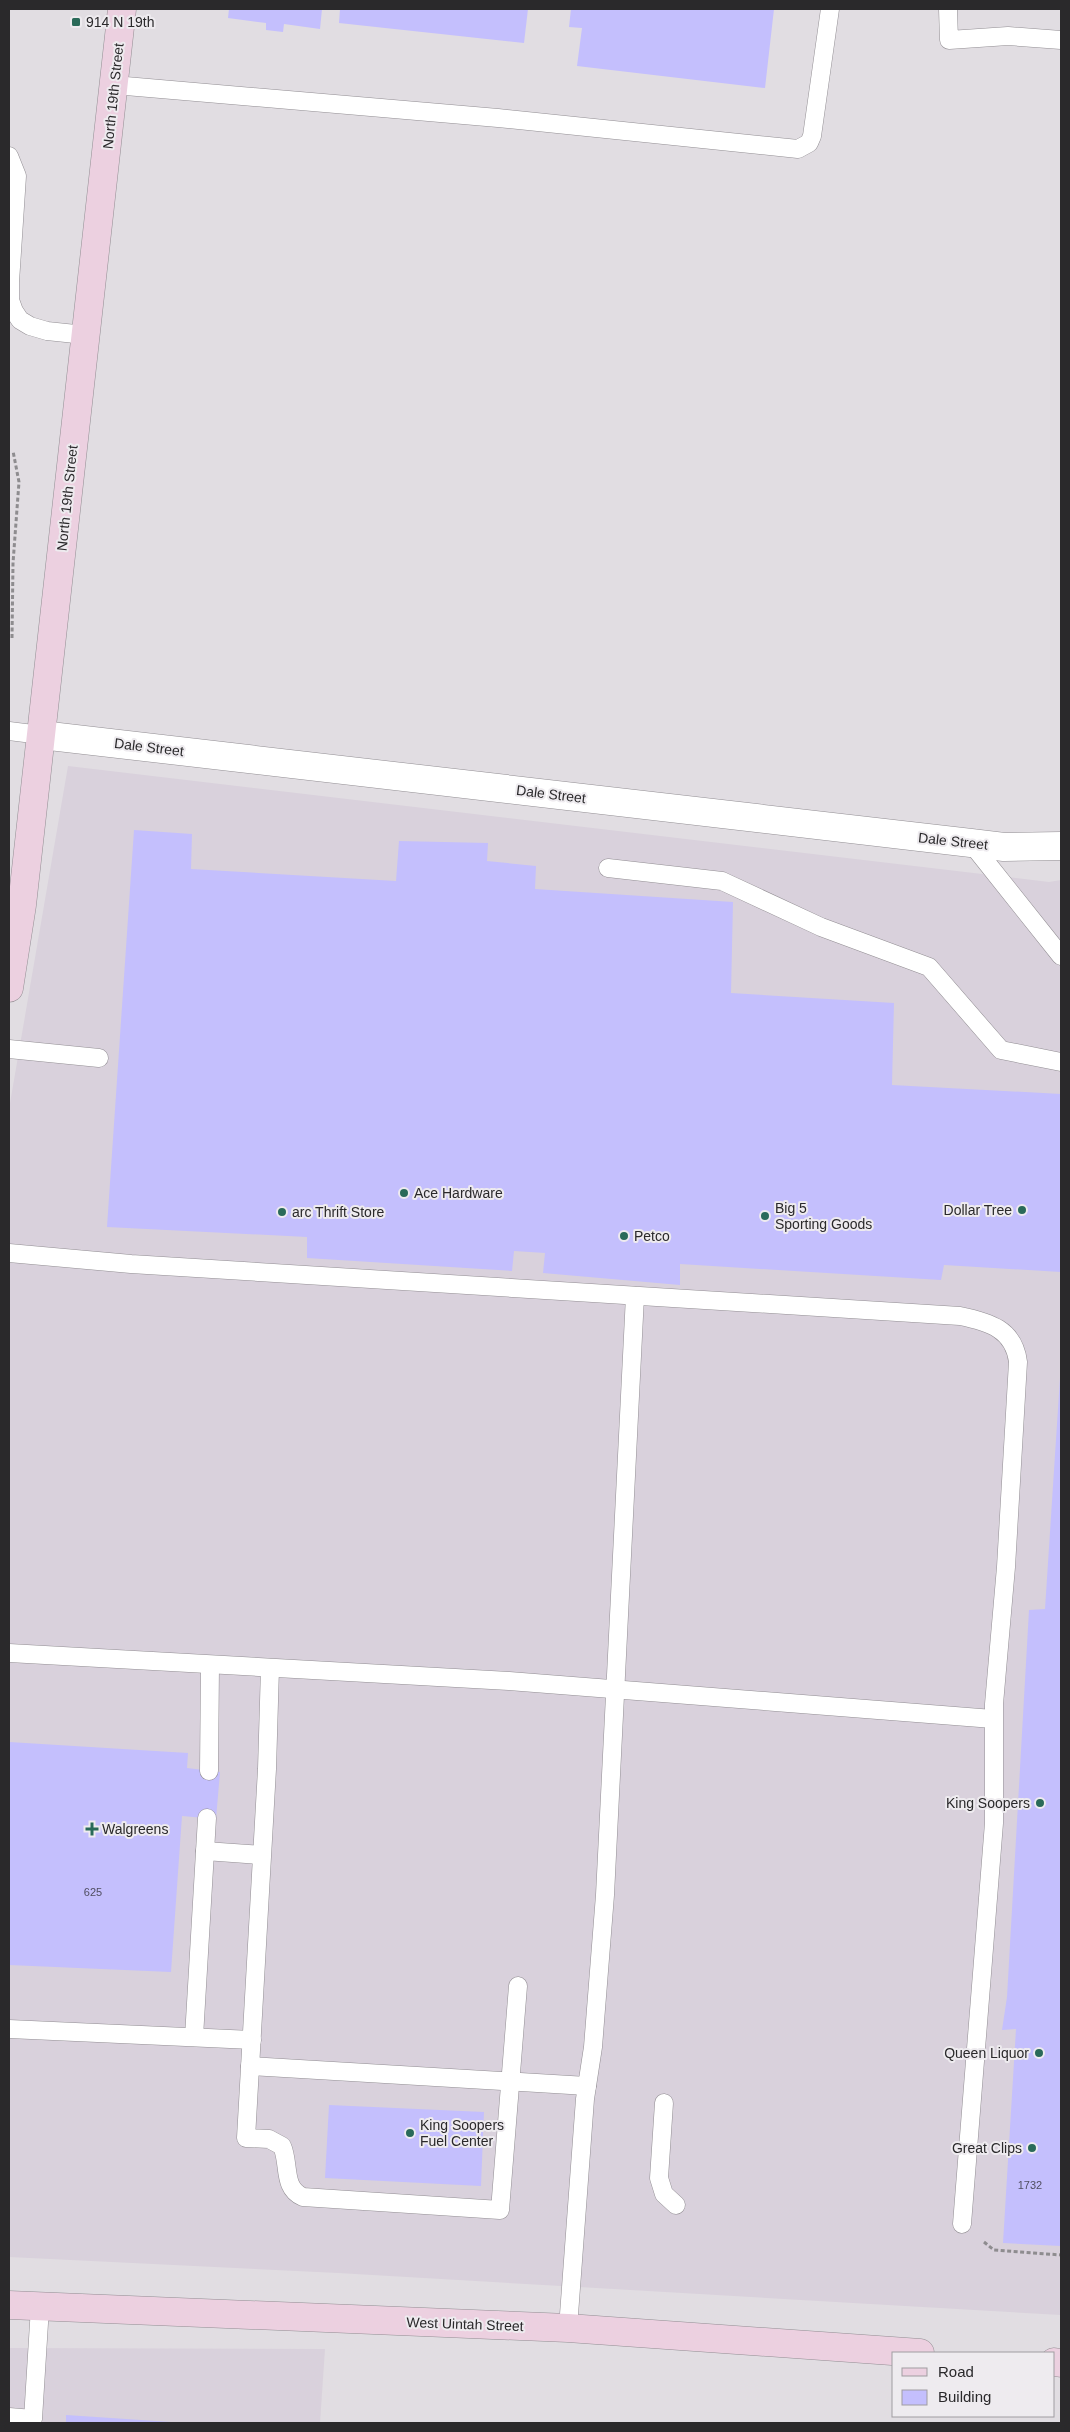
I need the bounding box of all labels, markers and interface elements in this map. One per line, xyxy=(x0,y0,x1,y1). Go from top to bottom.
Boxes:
place label: 914 N 19th xyxy=(86,14,155,30)
marker: 914 N 19th xyxy=(70,16,82,28)
street label: North 19th Street xyxy=(99,42,127,150)
street label: North 19th Street xyxy=(53,444,81,552)
street label: Dale Street xyxy=(113,735,185,759)
street label: Dale Street xyxy=(515,782,587,806)
street label: Dale Street xyxy=(917,829,989,853)
place label: Ace Hardware xyxy=(414,1185,503,1201)
marker: Ace Hardware xyxy=(398,1187,410,1199)
place label: Big 5 Sporting Goods xyxy=(775,1200,872,1232)
place label: Dollar Tree xyxy=(944,1202,1012,1218)
place label: arc Thrift Store xyxy=(292,1204,385,1220)
marker: Dollar Tree xyxy=(1016,1204,1028,1216)
marker: arc Thrift Store xyxy=(276,1206,288,1218)
marker: Big 5 Sporting Goods xyxy=(759,1210,771,1222)
place label: Petco xyxy=(634,1228,670,1244)
marker: Petco xyxy=(618,1230,630,1242)
place label: King Soopers xyxy=(946,1795,1030,1811)
marker: King Soopers xyxy=(1034,1797,1046,1809)
place label: Walgreens xyxy=(102,1821,168,1837)
marker: Walgreens xyxy=(86,1823,98,1835)
house number: 625 xyxy=(84,1886,102,1898)
place label: Queen Liquor xyxy=(944,2045,1029,2061)
marker: Queen Liquor xyxy=(1033,2047,1045,2059)
place label: King Soopers Fuel Center xyxy=(420,2117,504,2149)
marker: King Soopers Fuel Center xyxy=(404,2127,416,2139)
place label: Great Clips xyxy=(952,2140,1022,2156)
marker: Great Clips xyxy=(1026,2142,1038,2154)
house number: 1732 xyxy=(1018,2179,1042,2191)
street label: West Uintah Street xyxy=(406,2314,524,2334)
legend xyxy=(892,2352,1055,2417)
text: Road xyxy=(938,2363,974,2380)
text: Building xyxy=(938,2388,991,2405)

